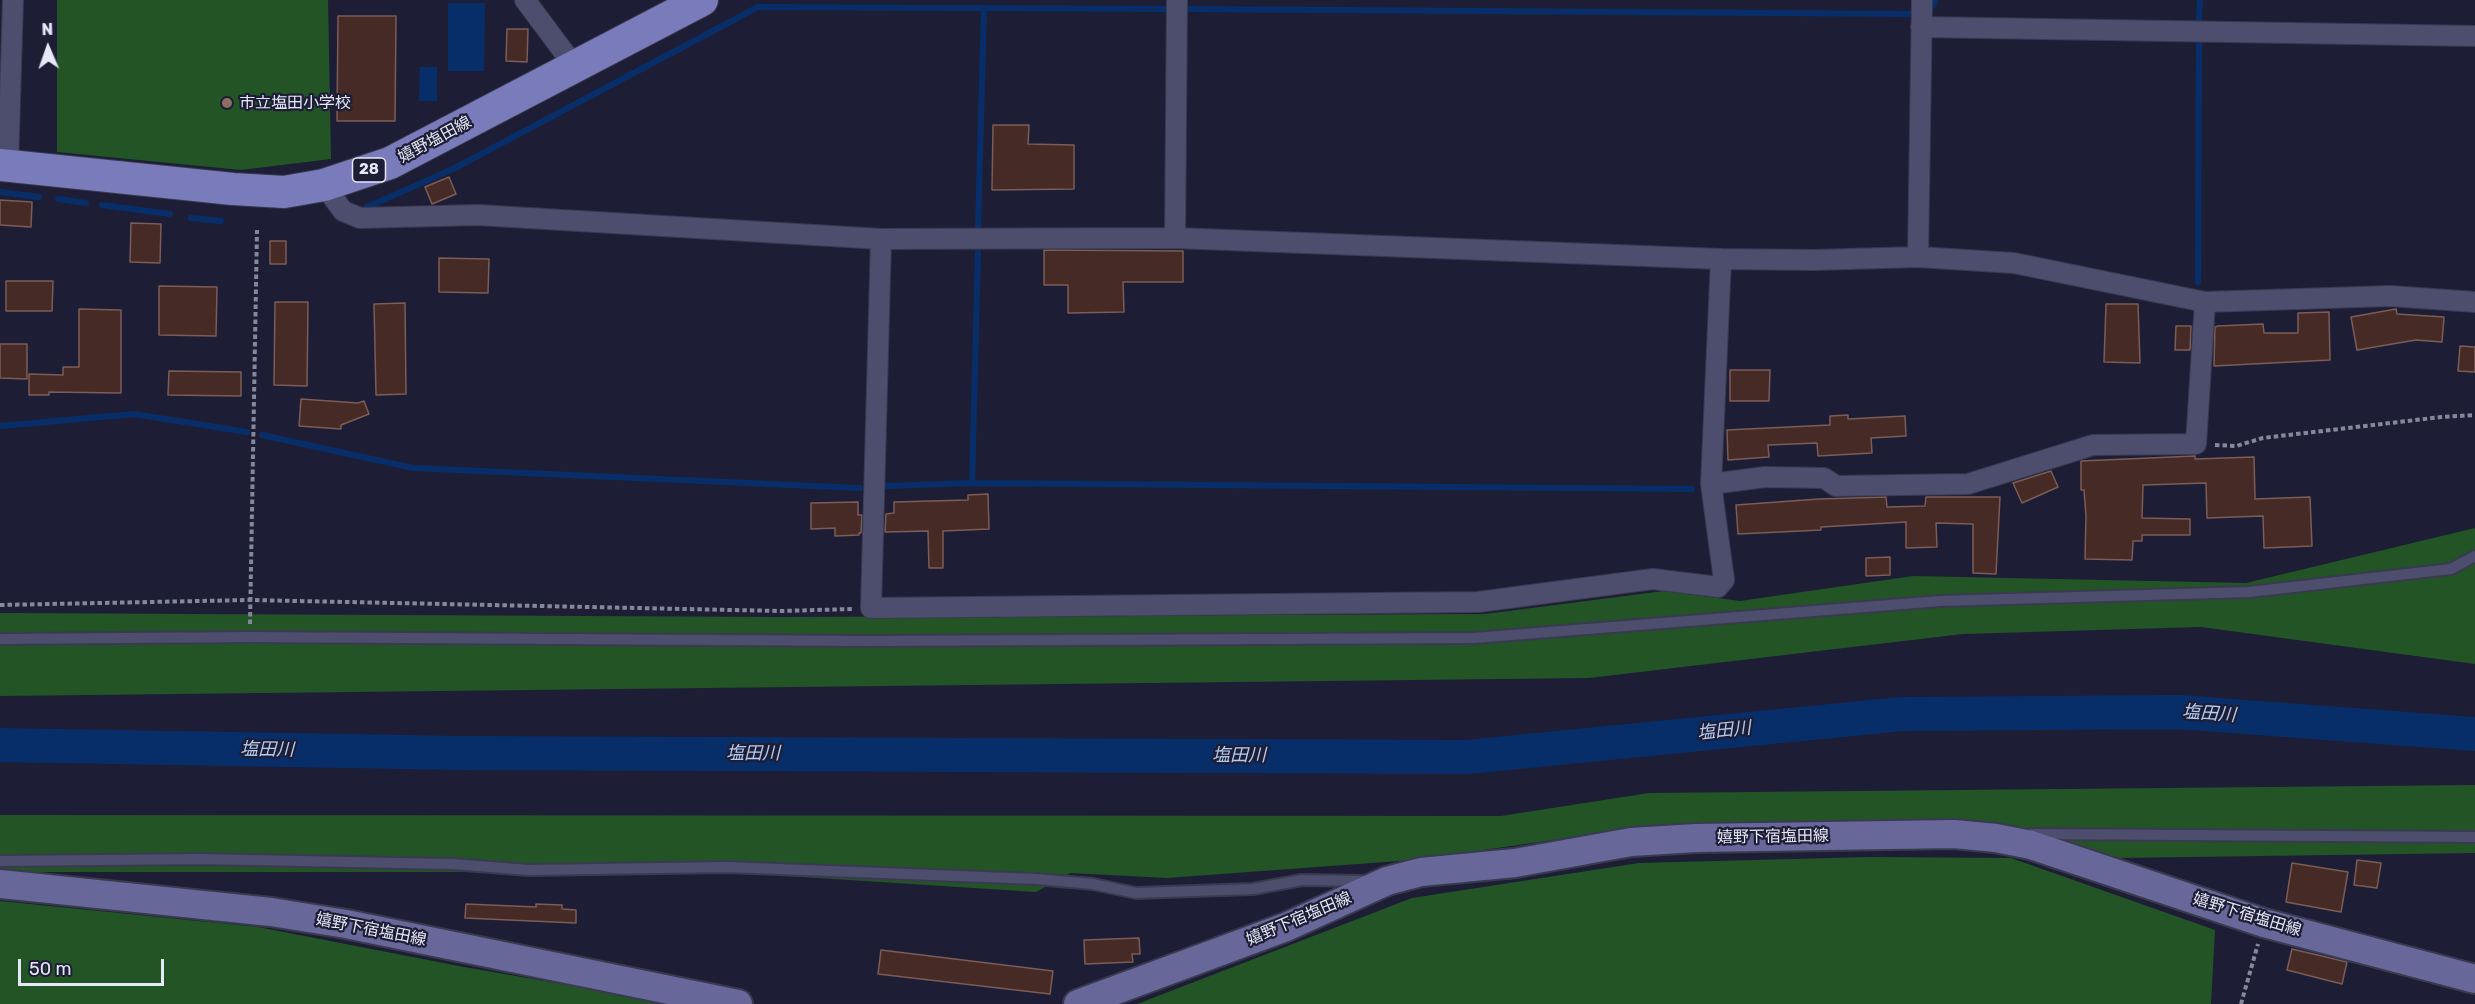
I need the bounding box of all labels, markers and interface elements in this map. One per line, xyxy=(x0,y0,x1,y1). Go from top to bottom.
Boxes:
north arrow xyxy=(18,18,78,78)
text: N xyxy=(41,20,53,39)
place label: 市立塩田小学校 xyxy=(239,93,351,113)
marker: 市立塩田小学校 xyxy=(220,96,234,110)
street label: 嬉野塩田線 xyxy=(395,113,475,167)
road number: 28 xyxy=(352,158,386,182)
water label: 塩田川 xyxy=(2181,701,2237,727)
water label: 塩田川 xyxy=(1696,717,1752,745)
water label: 塩田川 xyxy=(240,739,294,761)
water label: 塩田川 xyxy=(726,743,780,765)
water label: 塩田川 xyxy=(1212,745,1266,767)
street label: 嬉野下宿塩田線 xyxy=(1717,826,1829,848)
street label: 嬉野下宿塩田線 xyxy=(1244,888,1354,950)
street label: 嬉野下宿塩田線 xyxy=(2191,889,2303,941)
street label: 嬉野下宿塩田線 xyxy=(314,910,428,950)
scale bar xyxy=(21,947,166,985)
text: 50 m xyxy=(29,958,72,980)

